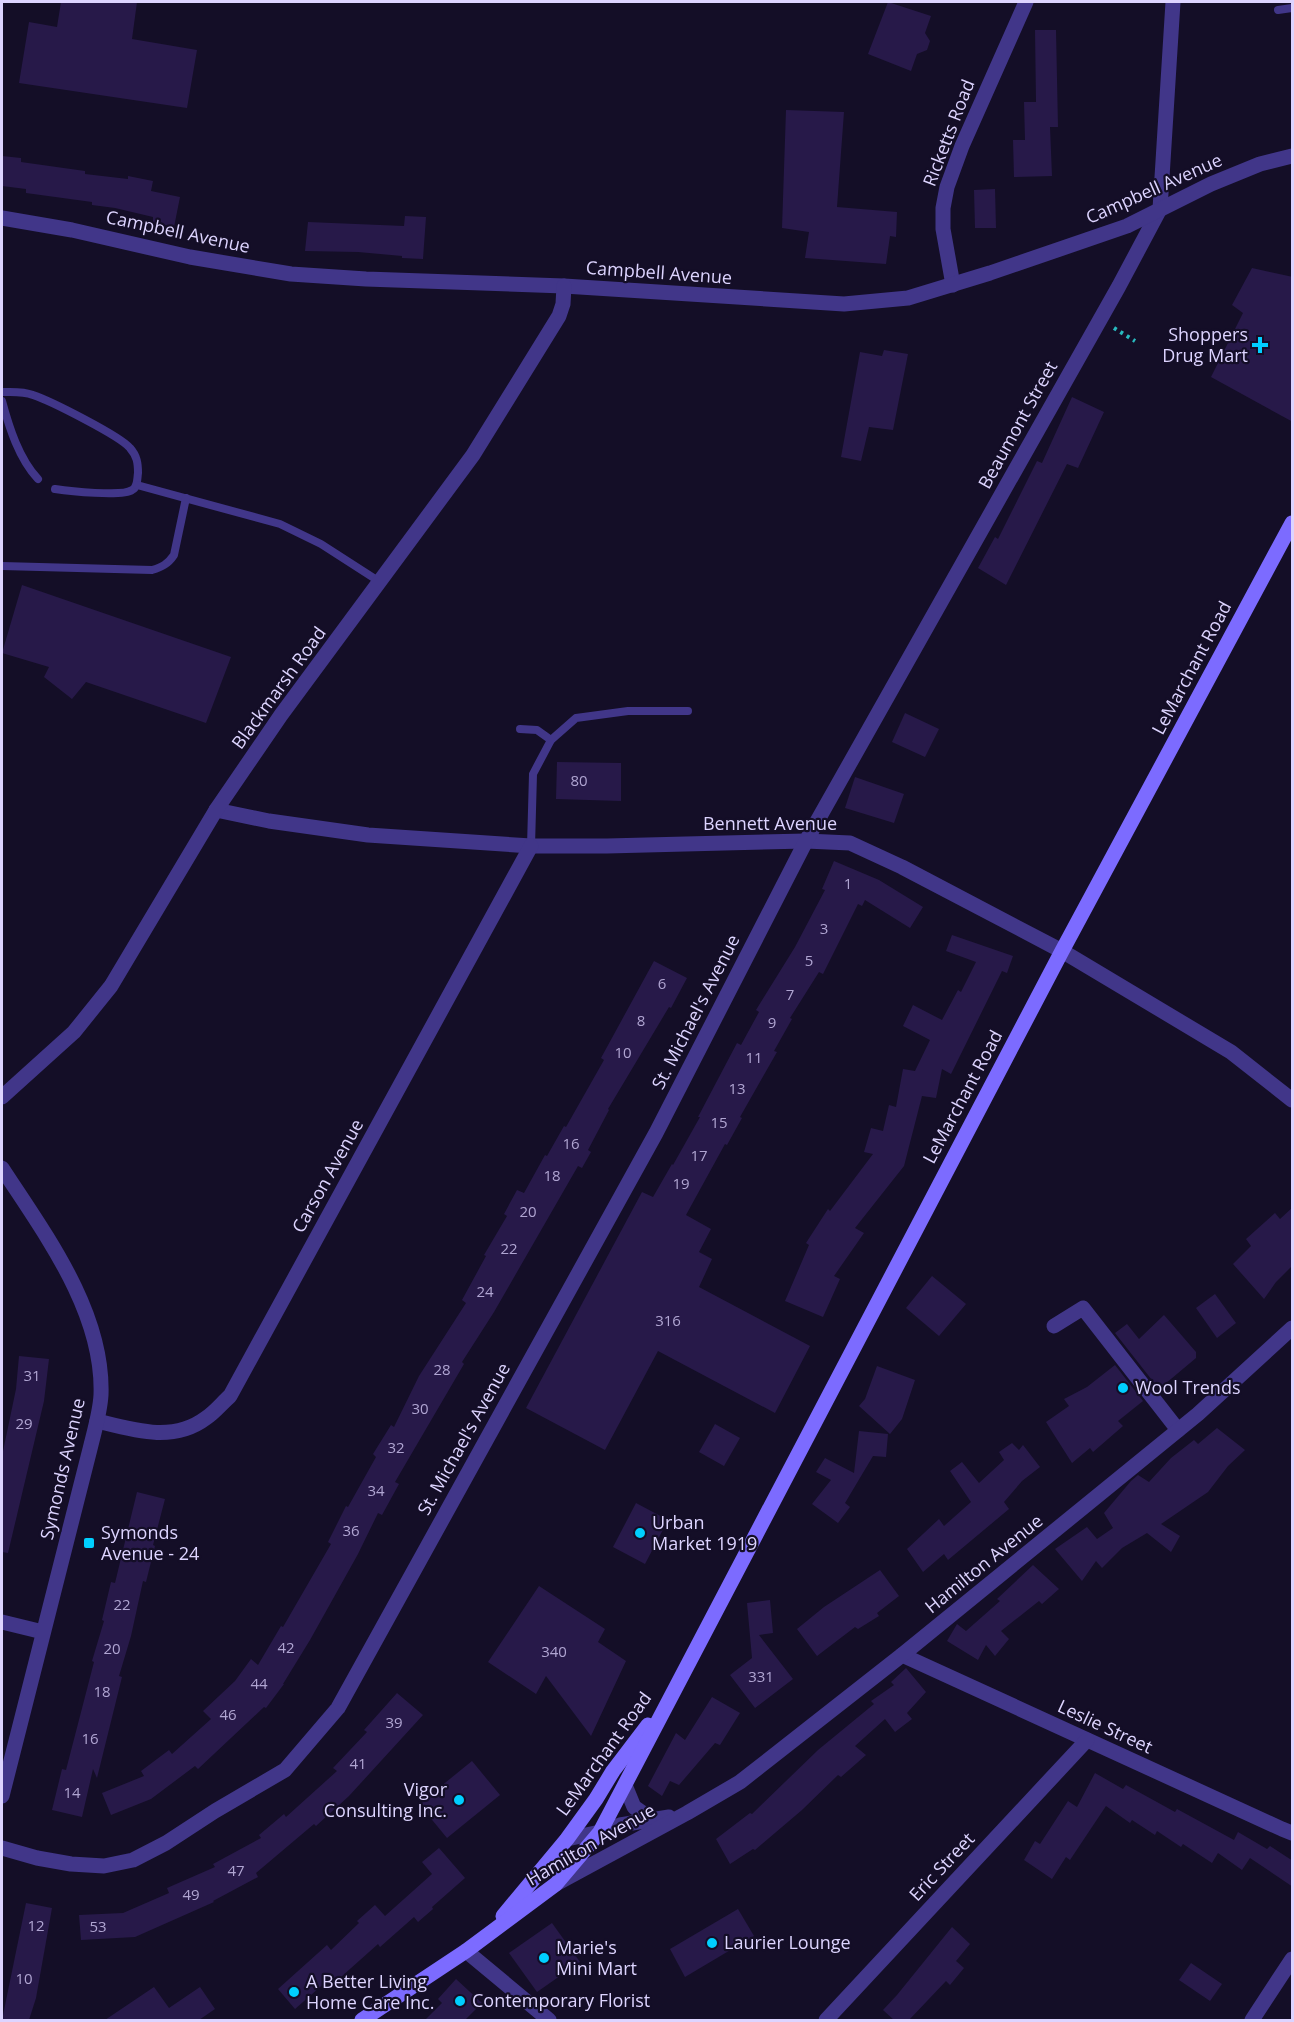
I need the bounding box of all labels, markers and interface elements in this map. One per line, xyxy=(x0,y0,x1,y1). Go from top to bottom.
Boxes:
street label: Ricketts Road xyxy=(917,76,979,190)
street label: Campbell Avenue xyxy=(1082,147,1225,229)
street label: Campbell Avenue xyxy=(104,204,252,258)
street label: Campbell Avenue xyxy=(585,255,733,289)
place label: Shoppers Drug Mart xyxy=(1162,322,1248,367)
marker: Shoppers Drug Mart xyxy=(1253,338,1267,352)
street label: Beaumont Street xyxy=(972,356,1062,493)
street label: LeMarchant Road xyxy=(1146,597,1236,738)
street label: Blackmarsh Road xyxy=(226,621,331,753)
house number: 80 xyxy=(570,770,588,790)
street label: Bennett Avenue xyxy=(703,811,837,835)
house number: 1 xyxy=(844,873,852,893)
house number: 3 xyxy=(820,918,828,938)
street label: St. Michael's Avenue xyxy=(646,930,745,1093)
house number: 5 xyxy=(805,950,813,970)
house number: 6 xyxy=(658,973,666,993)
house number: 7 xyxy=(786,984,794,1004)
house number: 8 xyxy=(637,1010,645,1030)
house number: 9 xyxy=(768,1012,776,1032)
street label: LeMarchant Road xyxy=(917,1026,1007,1167)
house number: 10 xyxy=(614,1042,632,1062)
house number: 11 xyxy=(745,1047,763,1067)
house number: 13 xyxy=(728,1078,746,1098)
house number: 15 xyxy=(710,1112,728,1132)
street label: Carson Avenue xyxy=(286,1114,368,1237)
house number: 16 xyxy=(562,1133,580,1153)
house number: 17 xyxy=(690,1145,708,1165)
house number: 18 xyxy=(543,1165,561,1185)
house number: 19 xyxy=(672,1173,690,1193)
house number: 20 xyxy=(519,1201,537,1221)
house number: 22 xyxy=(500,1238,518,1258)
house number: 24 xyxy=(476,1281,494,1301)
house number: 316 xyxy=(655,1310,681,1330)
street label: St. Michael's Avenue xyxy=(411,1358,515,1519)
house number: 28 xyxy=(433,1359,451,1379)
house number: 31 xyxy=(23,1365,41,1385)
place label: Wool Trends xyxy=(1135,1375,1241,1399)
marker: Wool Trends xyxy=(1116,1381,1130,1395)
street label: Symonds Avenue xyxy=(34,1396,90,1542)
house number: 30 xyxy=(411,1398,429,1418)
house number: 29 xyxy=(15,1413,33,1433)
house number: 32 xyxy=(387,1437,405,1457)
house number: 34 xyxy=(367,1480,385,1500)
street label: Hamilton Avenue xyxy=(920,1508,1047,1618)
place label: Urban Market 1919 xyxy=(652,1510,757,1555)
place label: Symonds Avenue - 24 xyxy=(101,1520,199,1565)
house number: 36 xyxy=(342,1520,360,1540)
marker: Urban Market 1919 xyxy=(633,1526,647,1540)
marker: Symonds Avenue - 24 xyxy=(82,1536,96,1550)
house number: 22 xyxy=(113,1594,131,1614)
house number: 42 xyxy=(277,1637,295,1657)
house number: 20 xyxy=(103,1638,121,1658)
house number: 340 xyxy=(541,1641,567,1661)
house number: 331 xyxy=(748,1666,774,1686)
house number: 44 xyxy=(250,1673,268,1693)
house number: 18 xyxy=(93,1681,111,1701)
street label: LeMarchant Road xyxy=(550,1687,656,1820)
street label: Leslie Street xyxy=(1054,1694,1157,1759)
house number: 46 xyxy=(219,1704,237,1724)
house number: 39 xyxy=(385,1712,403,1732)
house number: 16 xyxy=(81,1728,99,1748)
house number: 41 xyxy=(349,1753,367,1773)
place label: Vigor Consulting Inc. xyxy=(324,1777,448,1822)
house number: 14 xyxy=(63,1782,81,1802)
marker: Vigor Consulting Inc. xyxy=(452,1793,466,1807)
street label: Hamilton Avenue xyxy=(522,1798,659,1891)
street label: Eric Street xyxy=(903,1827,979,1906)
house number: 47 xyxy=(227,1860,245,1880)
house number: 49 xyxy=(182,1884,200,1904)
house number: 12 xyxy=(27,1915,45,1935)
house number: 53 xyxy=(89,1916,107,1936)
place label: Laurier Lounge xyxy=(724,1930,851,1954)
place label: Marie's Mini Mart xyxy=(556,1935,637,1980)
marker: Laurier Lounge xyxy=(705,1936,719,1950)
marker: Marie's Mini Mart xyxy=(537,1951,551,1965)
house number: 10 xyxy=(15,1968,33,1988)
place label: A Better Living Home Care Inc. xyxy=(306,1969,434,2014)
marker: A Better Living Home Care Inc. xyxy=(287,1985,301,1999)
place label: Contemporary Florist xyxy=(472,1988,650,2012)
marker: Contemporary Florist xyxy=(453,1994,467,2008)

